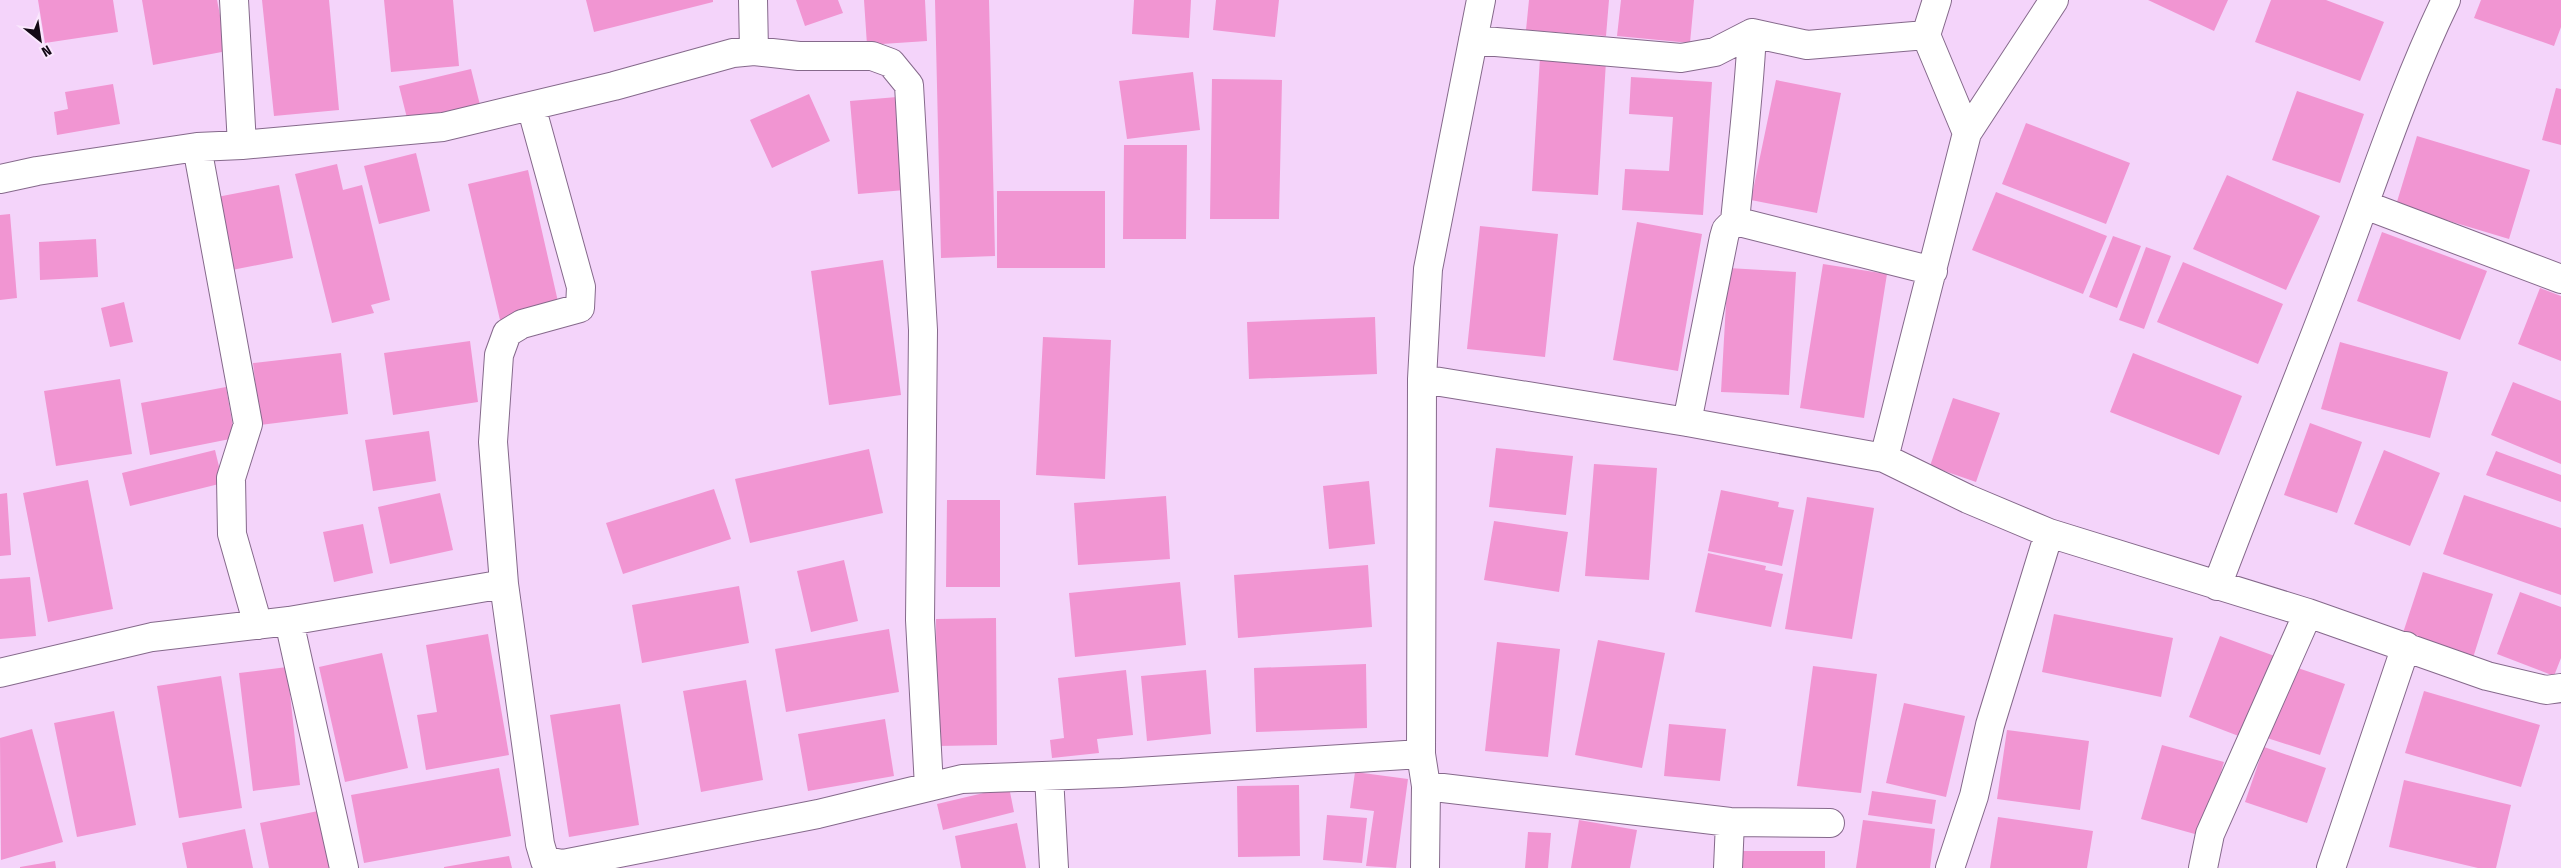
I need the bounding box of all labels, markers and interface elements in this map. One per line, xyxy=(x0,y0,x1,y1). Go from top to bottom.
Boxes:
north arrow xyxy=(15,15,65,65)
text: N xyxy=(38,41,54,60)

